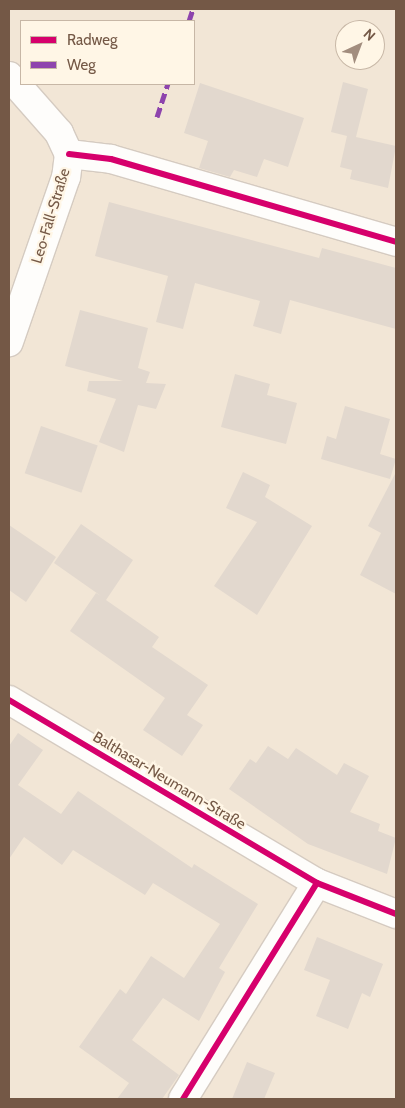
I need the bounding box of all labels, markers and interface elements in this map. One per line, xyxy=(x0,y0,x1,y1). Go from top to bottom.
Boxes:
legend xyxy=(20,20,195,85)
north arrow xyxy=(335,20,385,70)
text: N xyxy=(360,25,379,45)
text: Radweg xyxy=(67,31,117,49)
text: Weg xyxy=(67,56,96,74)
street label: Leo-Fall-Straße xyxy=(28,166,74,266)
street label: Balthasar-Neumann-Straße xyxy=(89,728,249,834)

